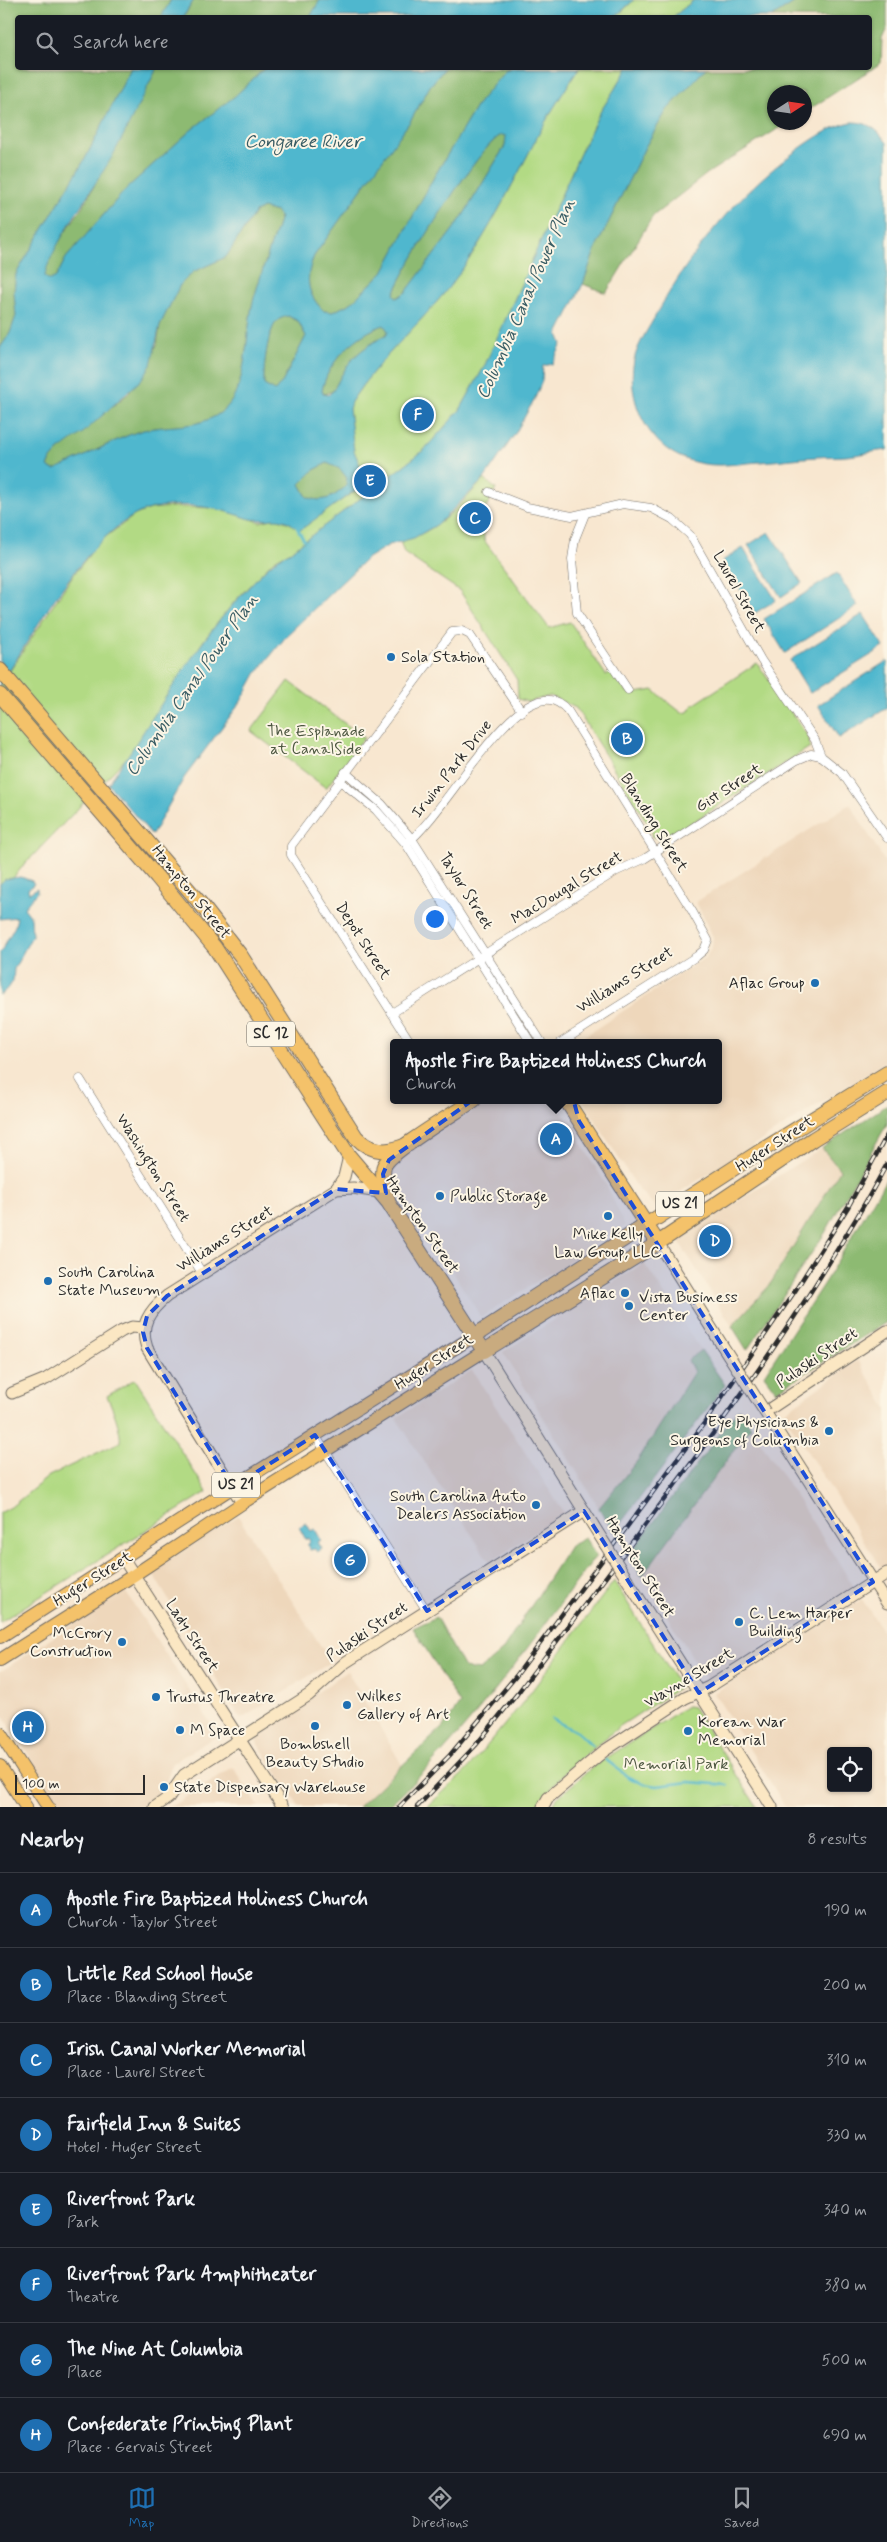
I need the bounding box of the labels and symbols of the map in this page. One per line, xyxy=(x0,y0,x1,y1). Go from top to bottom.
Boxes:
north arrow xyxy=(767,85,812,130)
water label: Congaree River xyxy=(245,130,364,156)
water label: Columbia Canal Power Plan xyxy=(471,195,581,403)
pin: F xyxy=(402,396,434,434)
pin: E xyxy=(354,462,386,500)
pin: C xyxy=(459,499,491,537)
street label: Laurel Street xyxy=(708,547,770,637)
water label: Columbia Canal Power Plan xyxy=(120,589,264,781)
place label: Sola Station xyxy=(401,647,485,668)
marker: Sola Station xyxy=(385,651,397,663)
street label: Irwin Park Drive xyxy=(407,715,497,823)
pin: B xyxy=(611,720,643,758)
park label: The Esplanade at CanalSide xyxy=(267,721,365,760)
street label: Gist Street xyxy=(692,758,767,817)
street label: Blanding Street xyxy=(614,770,693,877)
street label: Hampton Street xyxy=(147,841,236,944)
street label: MacDougal Street xyxy=(507,846,627,930)
street label: Taylor Street xyxy=(434,848,498,934)
street label: Depot Street xyxy=(330,898,396,984)
your location xyxy=(422,906,448,932)
street label: Williams Street xyxy=(573,942,678,1018)
place label: Aflac Group xyxy=(728,973,805,994)
marker: Aflac Group xyxy=(809,977,821,989)
road number: SC 12 xyxy=(247,1022,295,1046)
street label: Washington Street xyxy=(110,1110,195,1227)
street label: Huger Street xyxy=(732,1110,819,1178)
pin: A xyxy=(540,1120,572,1158)
street label: Hampton Street xyxy=(380,1172,464,1279)
place label: Public Storage xyxy=(450,1186,548,1208)
marker: Public Storage xyxy=(434,1190,446,1202)
road number: US 21 xyxy=(656,1192,704,1216)
street label: Williams Street xyxy=(173,1201,278,1277)
marker: Mike Kelly Law Group, LLC xyxy=(602,1210,614,1222)
pin: D xyxy=(699,1222,731,1260)
place label: Mike Kelly Law Group, LLC xyxy=(554,1224,662,1263)
place label: South Carolina State Museum xyxy=(58,1262,160,1301)
marker: South Carolina State Museum xyxy=(42,1275,54,1287)
place label: Aflac xyxy=(580,1283,615,1304)
marker: Aflac xyxy=(619,1287,631,1299)
place label: Vista Business Center xyxy=(639,1287,738,1326)
marker: Vista Business Center xyxy=(623,1300,635,1312)
street label: Pulaski Street xyxy=(772,1323,862,1393)
street label: Huger Street xyxy=(391,1328,478,1396)
place label: Eye Physicians & Surgeons of Columbia xyxy=(670,1412,819,1452)
marker: Eye Physicians & Surgeons of Columbia xyxy=(823,1425,835,1437)
road number: US 21 xyxy=(212,1472,260,1498)
place label: South Carolina Auto Dealers Association xyxy=(390,1486,526,1525)
marker: South Carolina Auto Dealers Association xyxy=(530,1499,542,1511)
street label: Hampton Street xyxy=(601,1513,680,1622)
pin: G xyxy=(334,1541,366,1579)
street label: Huger Street xyxy=(49,1546,138,1613)
street label: Lady Street xyxy=(160,1595,224,1677)
street label: Pulaski Street xyxy=(322,1597,412,1667)
place label: C. Lem Harper Building xyxy=(749,1603,853,1643)
marker: C. Lem Harper Building xyxy=(733,1616,745,1628)
place label: McCrory Construction xyxy=(30,1623,112,1662)
marker: McCrory Construction xyxy=(116,1636,128,1648)
street label: Wayne Street xyxy=(640,1643,738,1713)
place label: Wilkes Gallery of Art xyxy=(357,1686,449,1725)
place label: Trustus Threatre xyxy=(166,1687,276,1708)
marker: Trustus Threatre xyxy=(150,1691,162,1703)
marker: Wilkes Gallery of Art xyxy=(341,1699,353,1711)
pin: H xyxy=(12,1708,44,1746)
place label: Korean War Memorial xyxy=(698,1712,786,1751)
place label: M Space xyxy=(190,1720,245,1741)
marker: Bombshell Beauty Studio xyxy=(309,1720,321,1732)
marker: M Space xyxy=(174,1724,186,1736)
marker: Korean War Memorial xyxy=(682,1725,694,1737)
place label: Bombshell Beauty Studio xyxy=(266,1734,364,1773)
park label: Memorial Park xyxy=(624,1754,728,1775)
scale bar xyxy=(15,1772,145,1795)
place label: State Dispensary Warehouse xyxy=(174,1777,366,1798)
marker: State Dispensary Warehouse xyxy=(158,1781,170,1793)

